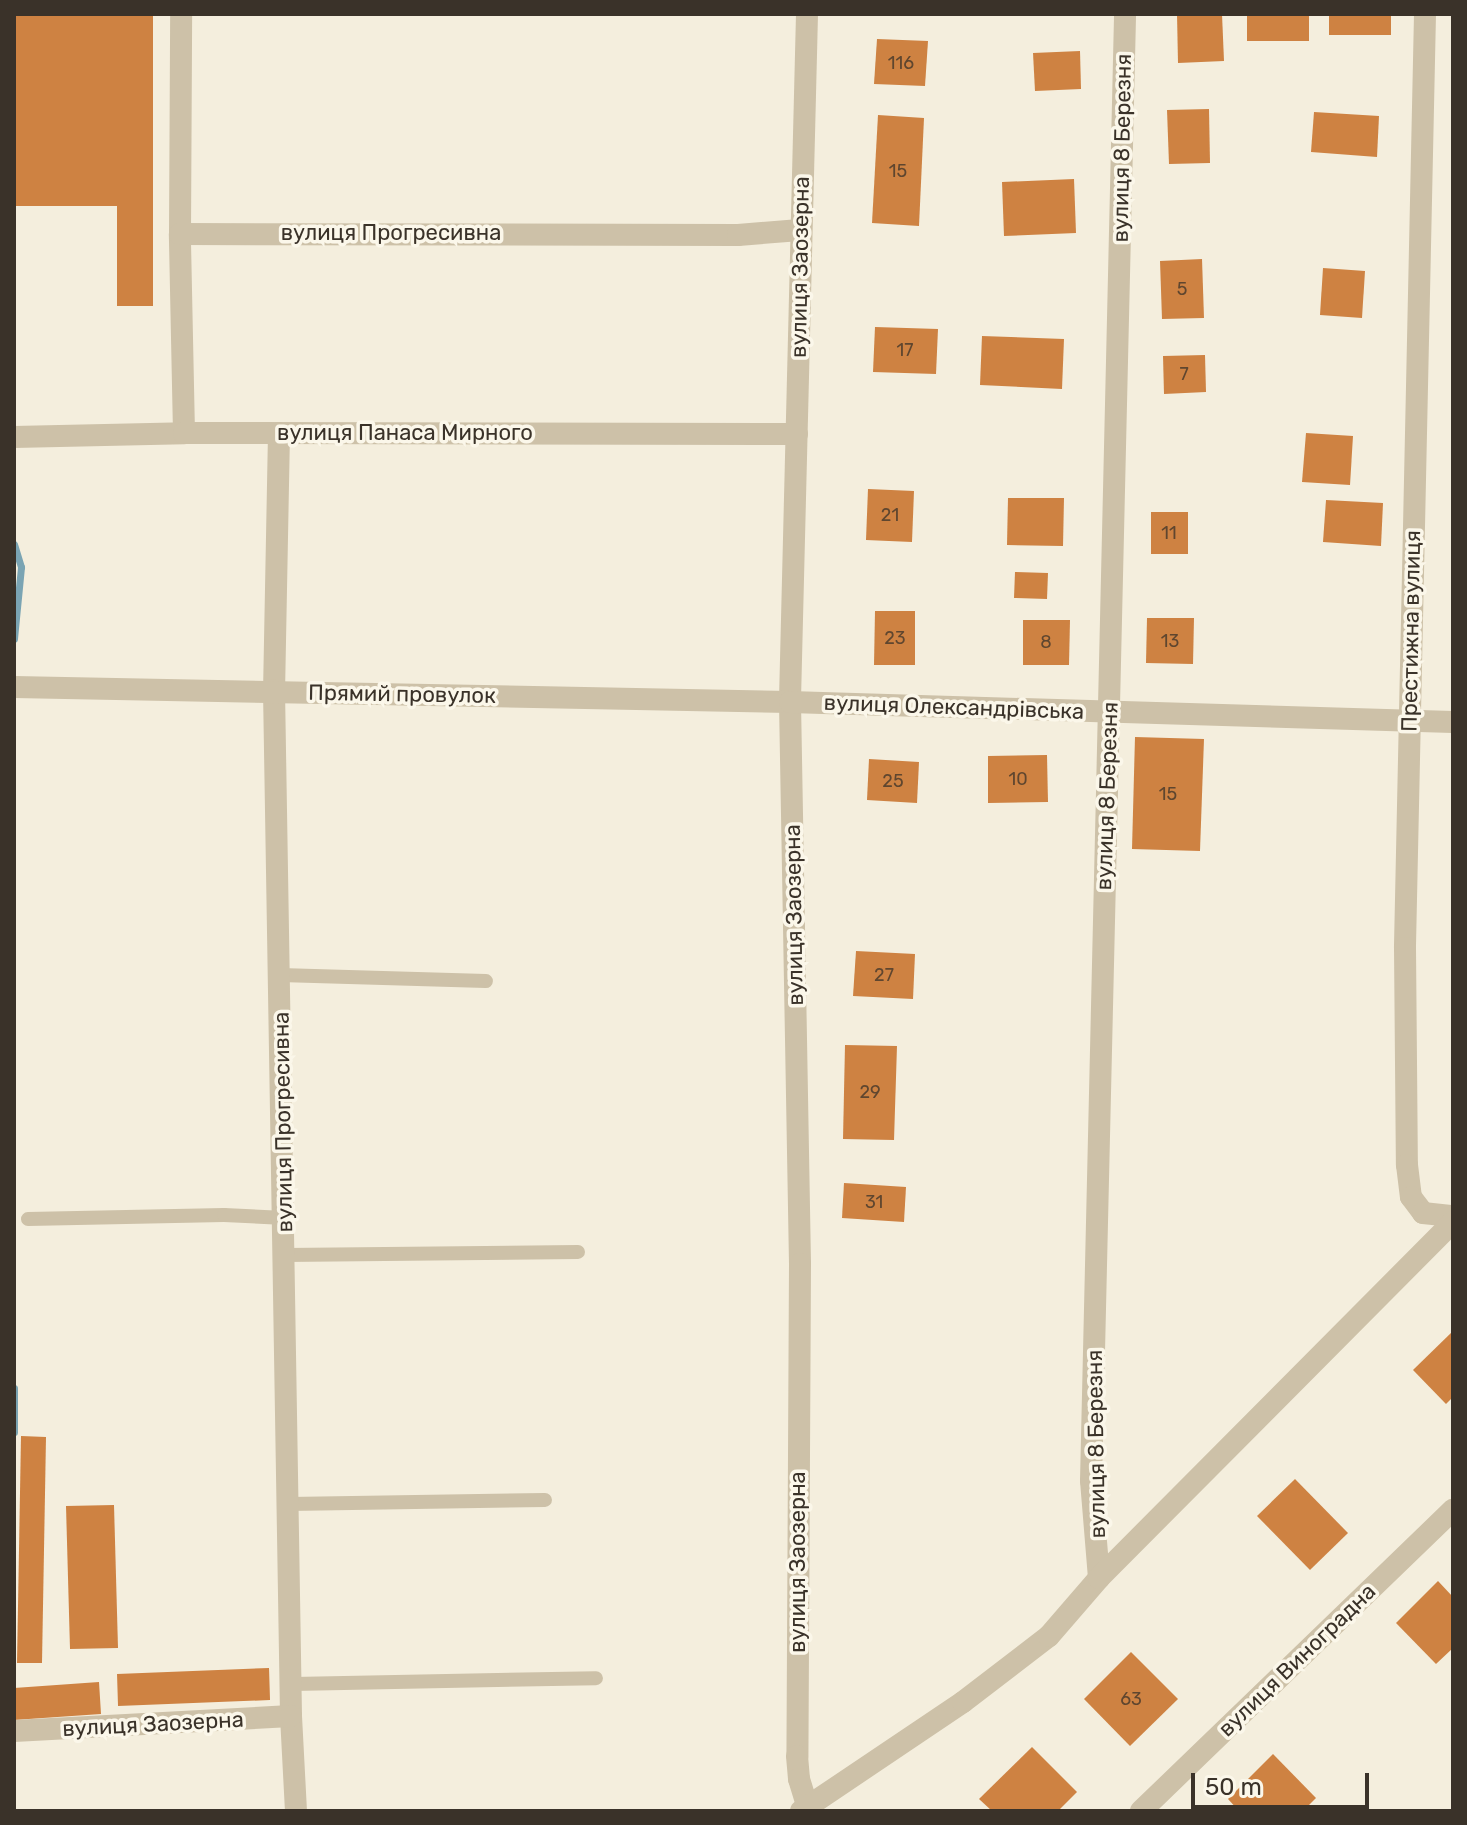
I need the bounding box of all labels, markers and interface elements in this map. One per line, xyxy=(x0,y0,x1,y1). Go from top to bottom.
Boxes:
house number: 116 xyxy=(888,52,914,74)
street label: вулиця 8 Березня xyxy=(1107,53,1137,243)
house number: 15 xyxy=(889,160,907,182)
street label: вулиця Заозерна xyxy=(785,176,815,358)
street label: вулиця Прогресивна xyxy=(281,220,501,246)
house number: 5 xyxy=(1177,278,1187,300)
house number: 17 xyxy=(897,339,913,361)
house number: 7 xyxy=(1179,363,1189,385)
street label: вулиця Панаса Мирного xyxy=(277,420,533,446)
house number: 21 xyxy=(881,504,899,526)
house number: 11 xyxy=(1161,522,1177,544)
street label: Престижна вулиця xyxy=(1396,530,1426,732)
house number: 23 xyxy=(884,627,906,649)
house number: 13 xyxy=(1161,630,1179,652)
house number: 8 xyxy=(1040,631,1052,653)
street label: Прямий провулок xyxy=(308,679,496,709)
street label: вулиця Олександрівська xyxy=(823,689,1085,725)
street label: вулиця 8 Березня xyxy=(1091,701,1123,891)
house number: 10 xyxy=(1008,768,1028,790)
house number: 25 xyxy=(882,770,904,792)
house number: 15 xyxy=(1159,783,1177,805)
street label: вулиця Заозерна xyxy=(779,824,809,1006)
house number: 27 xyxy=(874,964,894,986)
street label: вулиця Прогресивна xyxy=(268,1011,298,1233)
house number: 29 xyxy=(859,1081,881,1103)
house number: 31 xyxy=(865,1191,883,1213)
street label: вулиця 8 Березня xyxy=(1081,1349,1111,1539)
street label: вулиця Заозерна xyxy=(785,1471,811,1653)
street label: вулиця Виноградна xyxy=(1213,1578,1381,1742)
house number: 63 xyxy=(1120,1688,1142,1710)
street label: вулиця Заозерна xyxy=(62,1706,244,1742)
scale bar xyxy=(1195,1757,1373,1807)
text: 50 m xyxy=(1205,1773,1262,1801)

